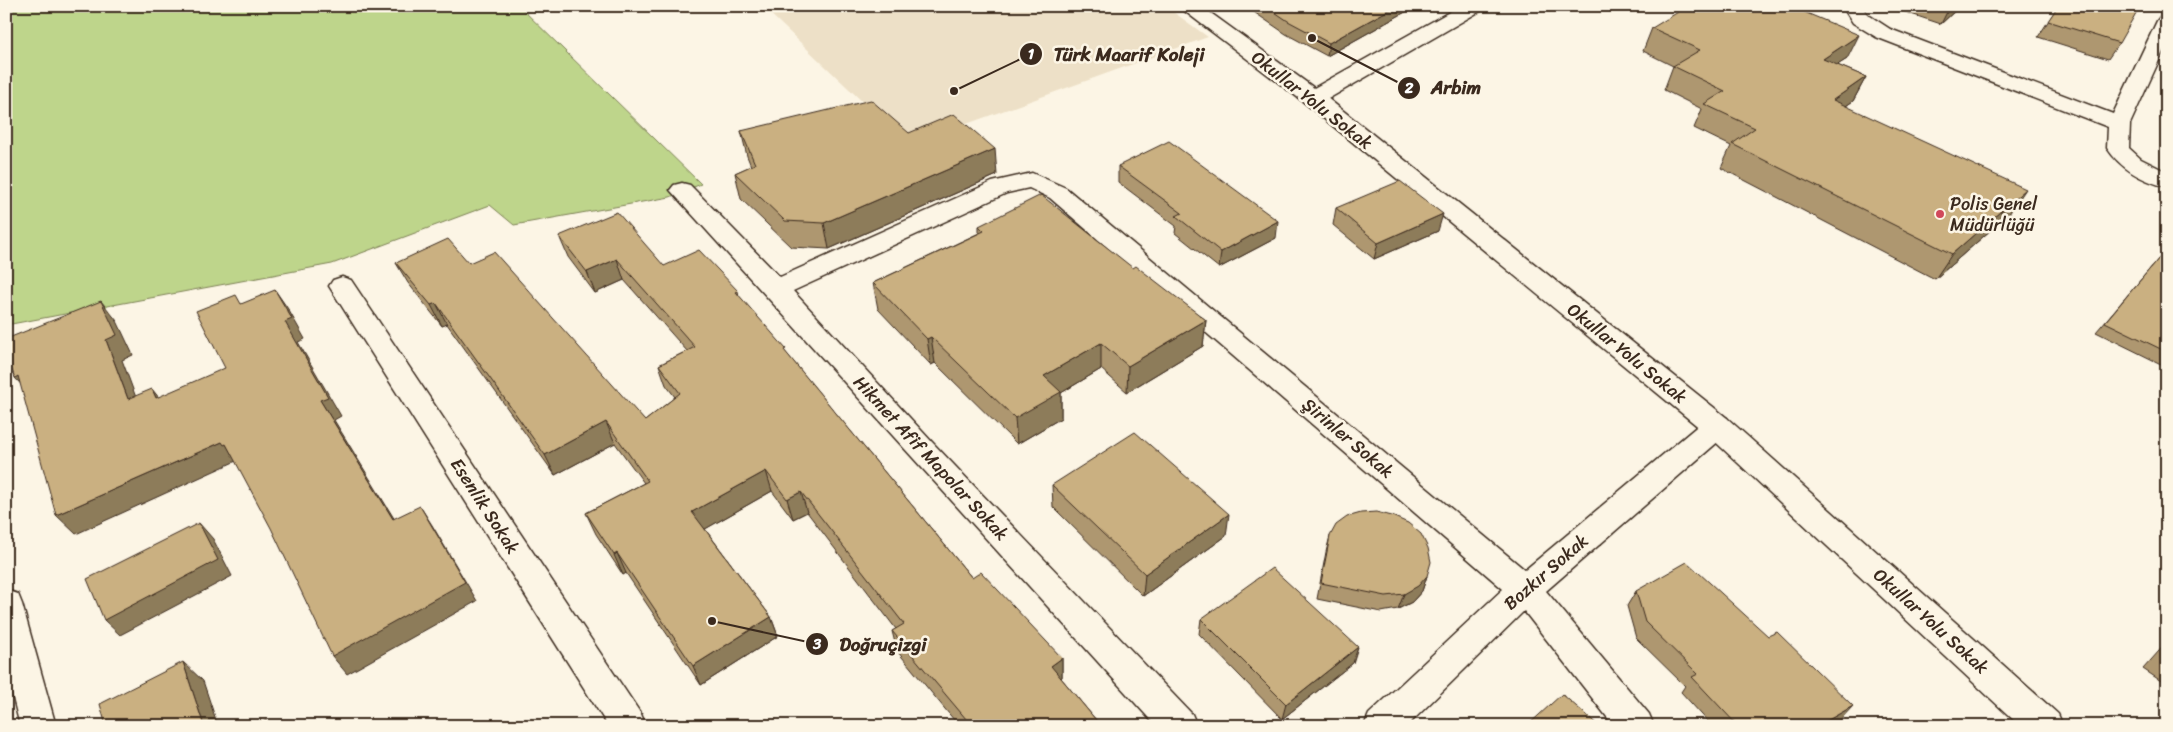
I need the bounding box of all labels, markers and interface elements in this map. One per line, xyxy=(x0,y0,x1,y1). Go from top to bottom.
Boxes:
callout: Türk Maarif Koleji xyxy=(1019,37,1214,71)
text: Türk Maarif Koleji xyxy=(1054,38,1205,71)
text: 1 xyxy=(1028,41,1035,67)
street label: Okullar Yolu Sokak xyxy=(1244,42,1380,158)
callout: Arbim xyxy=(1396,71,1492,105)
text: Arbim xyxy=(1430,71,1482,104)
text: 2 xyxy=(1404,75,1414,101)
place label: Polis Genel Müdürlüğü xyxy=(1950,188,2038,241)
marker: Polis Genel Müdürlüğü xyxy=(1934,208,1946,220)
street label: Okullar Yolu Sokak xyxy=(1560,294,1695,412)
street label: Hikmet Afif Mapolar Sokak xyxy=(845,368,1017,548)
street label: Şirinler Sokak xyxy=(1295,389,1401,487)
street label: Esenlik Sokak xyxy=(442,451,528,561)
street label: Bozkır Sokak xyxy=(1496,526,1596,618)
street label: Okullar Yolu Sokak xyxy=(1866,560,1997,682)
callout: Doğruçizgi xyxy=(805,627,937,661)
text: Doğruçizgi xyxy=(839,628,928,661)
text: 3 xyxy=(812,631,822,657)

